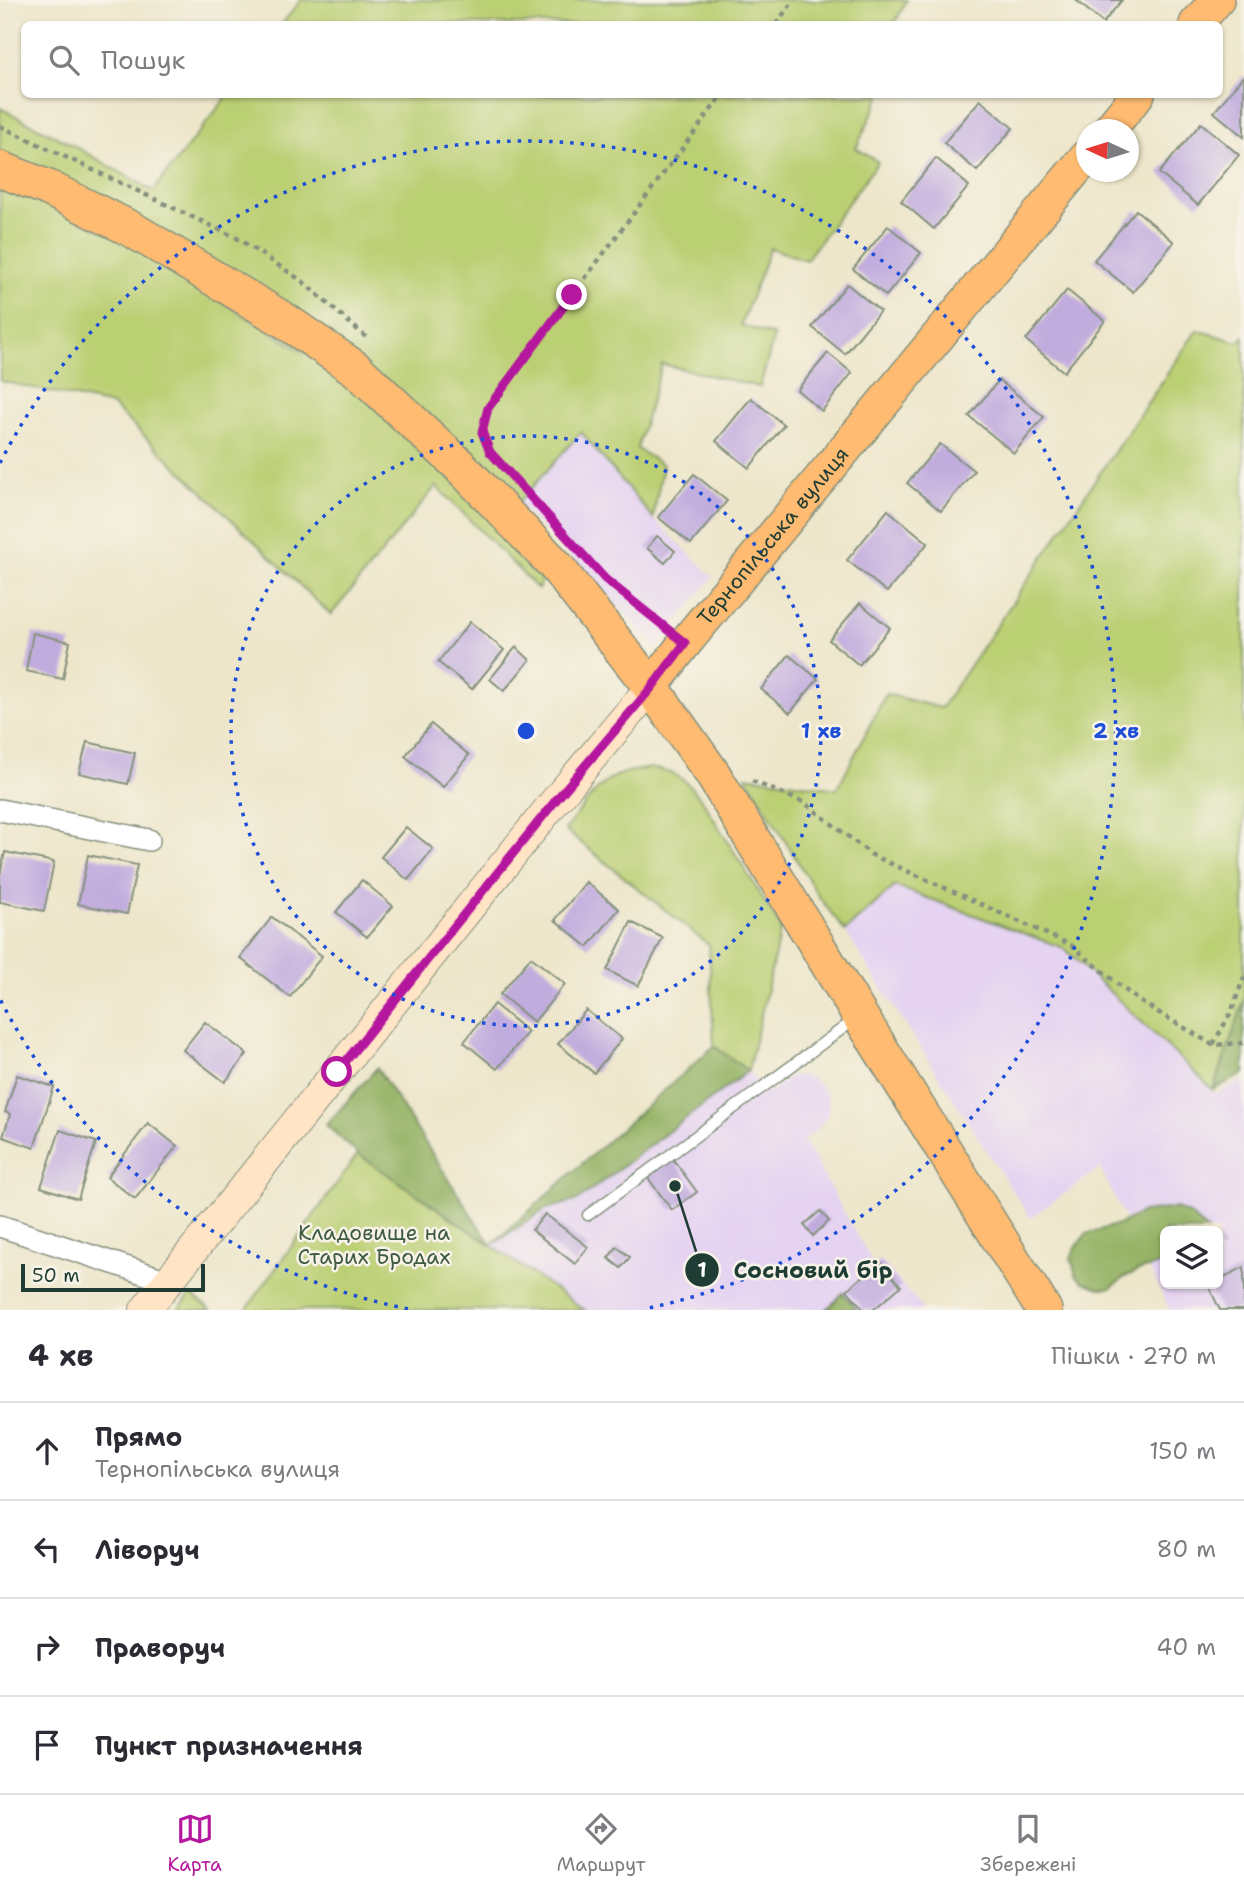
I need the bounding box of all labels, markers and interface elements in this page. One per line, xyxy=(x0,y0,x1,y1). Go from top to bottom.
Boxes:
search box xyxy=(21,21,1223,98)
icon: search xyxy=(45,41,83,79)
text: Пошук xyxy=(101,42,185,77)
north arrow xyxy=(1076,119,1139,182)
route end xyxy=(556,279,587,310)
street label: Тернопільська вулиця xyxy=(691,441,855,632)
text: 1 хв xyxy=(801,717,842,745)
text: 2 хв xyxy=(1093,717,1139,745)
centre of rings xyxy=(514,719,538,743)
route start xyxy=(321,1056,352,1087)
park label: Кладовище на Старих Бродах xyxy=(298,1219,451,1271)
map controls xyxy=(1160,1226,1223,1289)
button: layers xyxy=(1160,1226,1223,1289)
callout: Сосновий бір xyxy=(684,1248,906,1292)
text: Сосновий бір xyxy=(734,1255,893,1285)
text: 1 xyxy=(697,1256,707,1284)
scale bar xyxy=(21,1261,205,1293)
text: 50 m xyxy=(32,1263,80,1288)
text: 4 хв xyxy=(28,1335,93,1376)
text: Пішки · 270 m xyxy=(1051,1341,1216,1371)
text: Прямо xyxy=(95,1419,183,1454)
icon: ahead xyxy=(28,1432,66,1470)
text: 150 m xyxy=(1149,1436,1216,1466)
text: Тернопільська вулиця xyxy=(95,1454,340,1484)
icon: left xyxy=(28,1530,66,1568)
text: Ліворуч xyxy=(95,1532,200,1567)
text: 80 m xyxy=(1157,1534,1216,1564)
icon: right xyxy=(28,1628,66,1666)
text: Праворуч xyxy=(95,1630,225,1665)
text: 40 m xyxy=(1156,1632,1216,1662)
icon: arrive xyxy=(28,1726,66,1764)
text: Пункт призначення xyxy=(95,1728,363,1763)
tab: Карта xyxy=(167,1810,222,1877)
tab: Маршрут xyxy=(557,1810,645,1877)
tab: Збережені xyxy=(980,1810,1077,1877)

